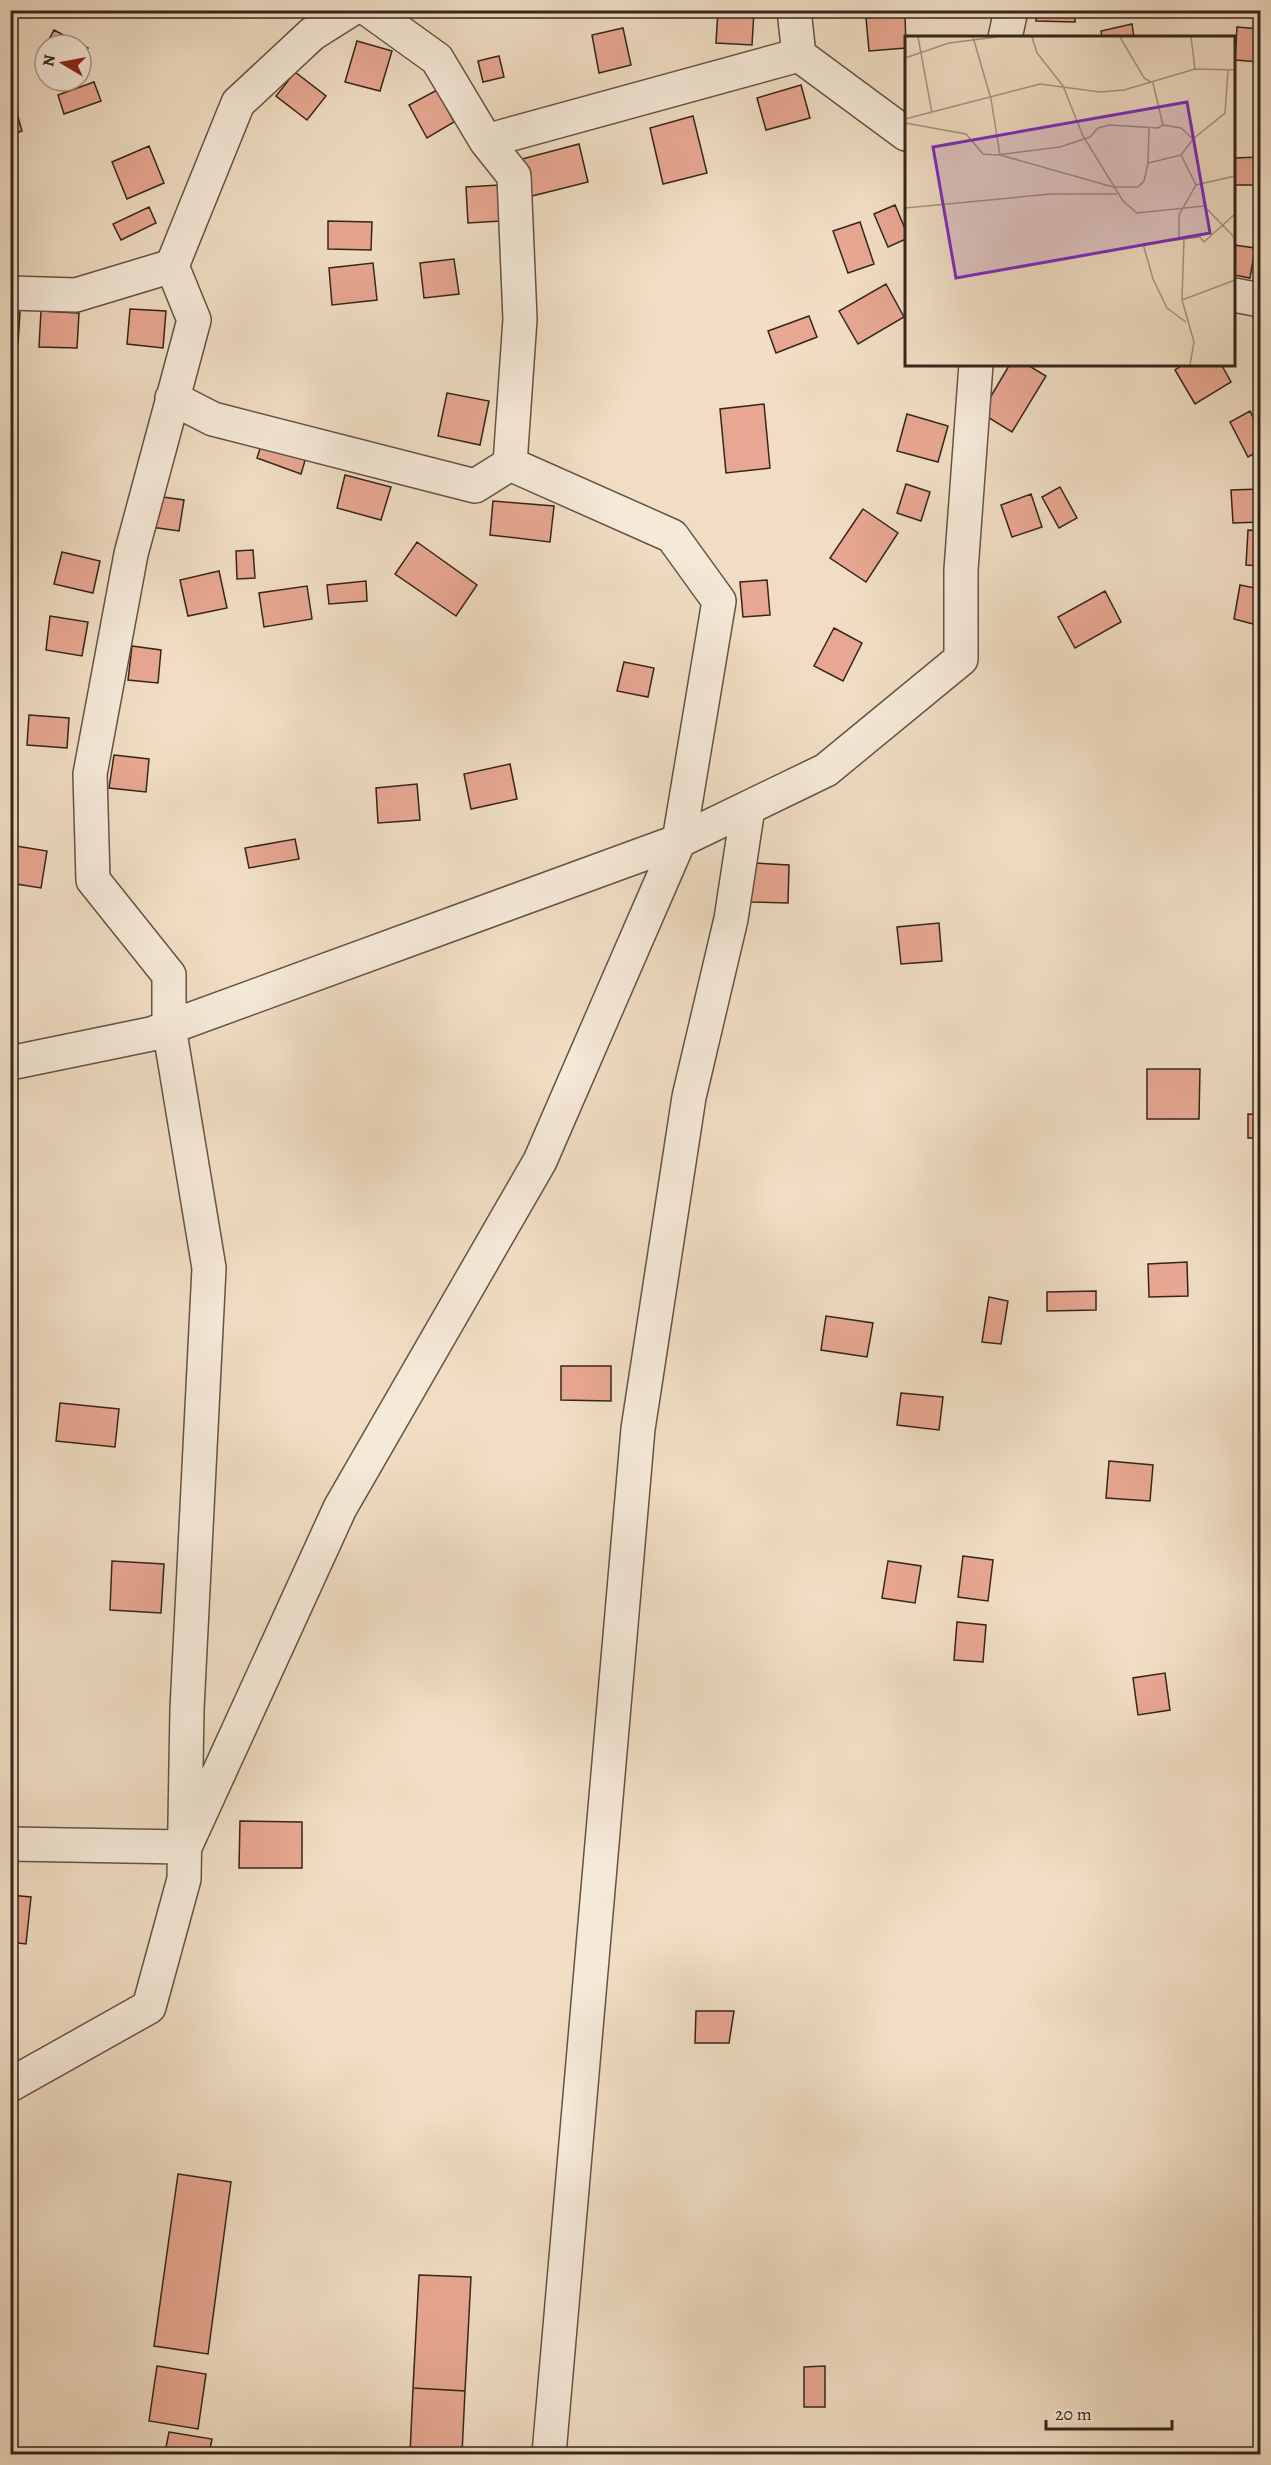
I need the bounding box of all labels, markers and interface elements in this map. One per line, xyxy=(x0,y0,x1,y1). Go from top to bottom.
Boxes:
north arrow xyxy=(33,33,93,93)
inset map xyxy=(905,36,1235,366)
text: N xyxy=(37,53,61,68)
scale bar xyxy=(1046,2393,1172,2431)
text: 20 m xyxy=(1055,2402,1092,2426)

